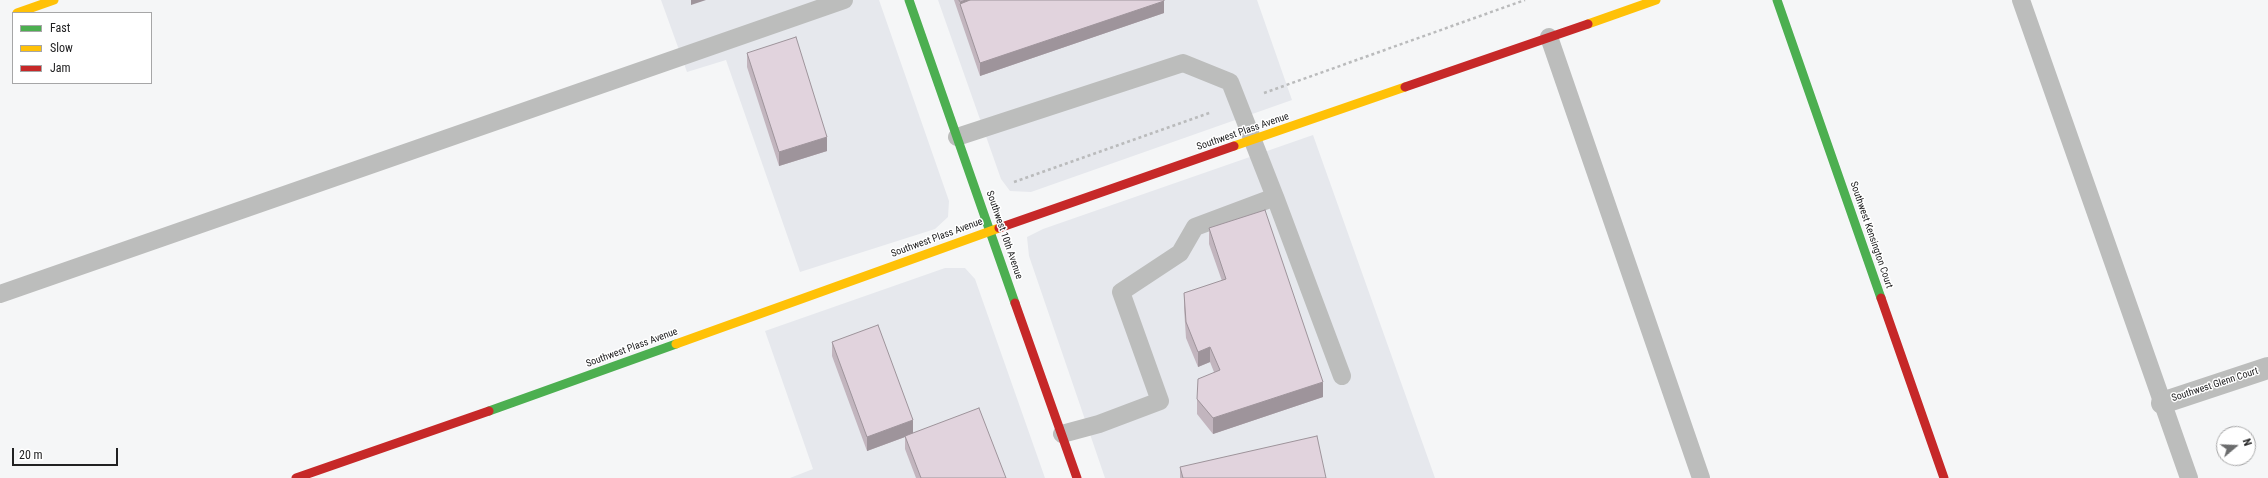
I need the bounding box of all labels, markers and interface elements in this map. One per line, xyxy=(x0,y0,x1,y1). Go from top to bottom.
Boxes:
legend xyxy=(12,12,152,84)
text: Fast xyxy=(50,21,70,35)
text: Slow xyxy=(50,41,73,55)
text: Jam xyxy=(50,61,71,75)
street label: Southwest Plass Avenue xyxy=(1195,111,1291,153)
street label: Southwest Kensington Court xyxy=(1847,180,1895,290)
street label: Southwest 10th Avenue xyxy=(983,189,1025,281)
street label: Southwest Plass Avenue xyxy=(890,216,984,260)
street label: Southwest Plass Avenue xyxy=(585,326,679,370)
street label: Southwest Glenn Court xyxy=(2170,365,2260,405)
north arrow xyxy=(2216,426,2256,466)
text: N xyxy=(2240,437,2254,448)
scale bar xyxy=(14,440,120,466)
text: 20 m xyxy=(19,448,43,462)

